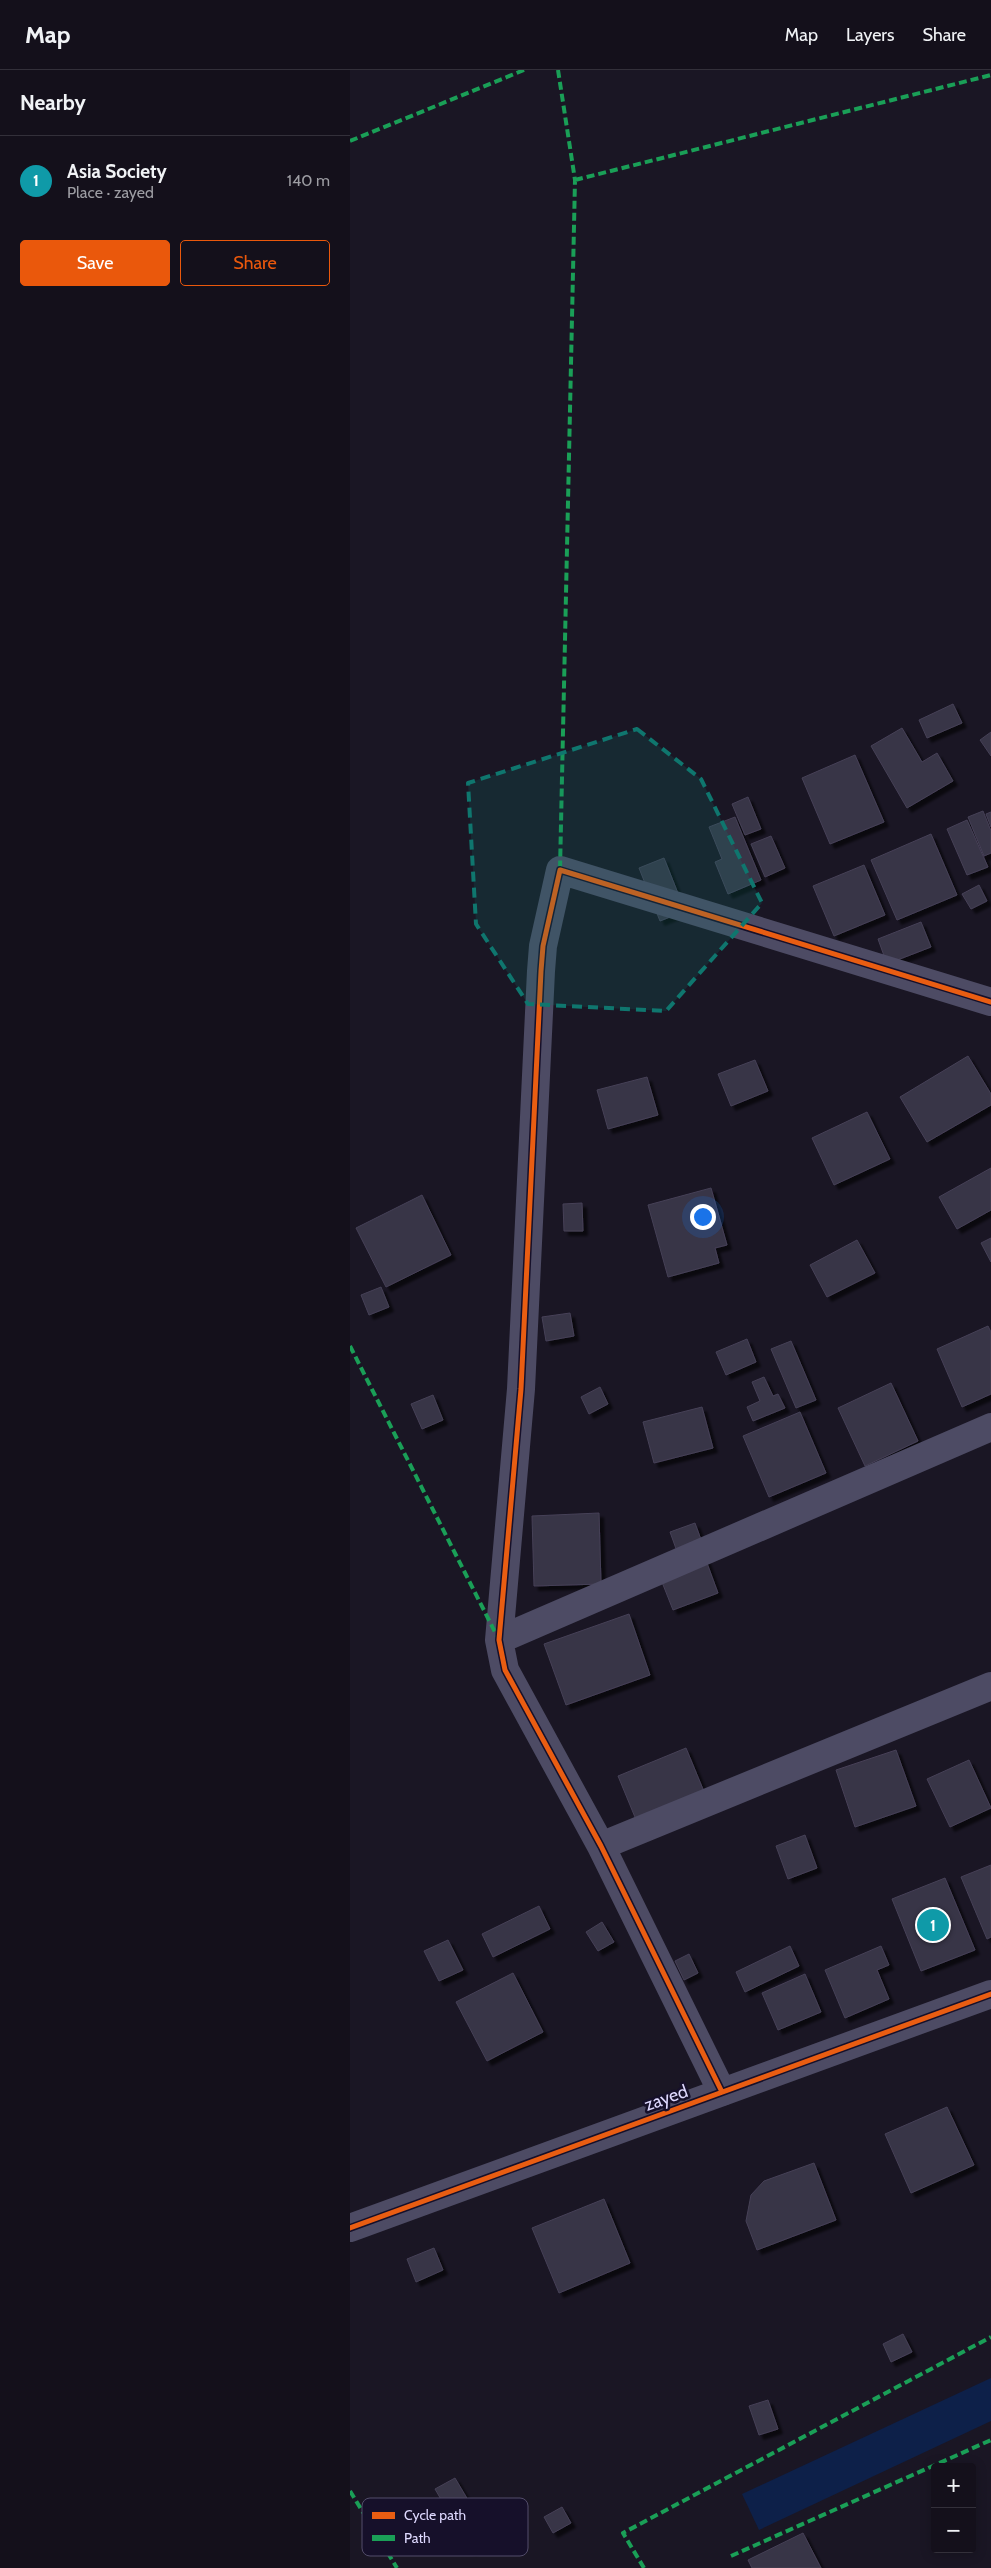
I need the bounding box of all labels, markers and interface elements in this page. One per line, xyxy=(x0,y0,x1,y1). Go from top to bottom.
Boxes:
text: Map xyxy=(25,20,71,49)
text: Map xyxy=(785,24,818,46)
text: Layers xyxy=(846,24,895,46)
text: Share xyxy=(923,24,966,46)
text: Nearby xyxy=(20,90,86,115)
text: Asia Society xyxy=(67,160,167,183)
text: 1 xyxy=(33,171,39,190)
text: 140 m xyxy=(287,171,330,190)
text: Place · zayed xyxy=(67,183,154,202)
button: Save xyxy=(20,240,170,286)
button: Share xyxy=(180,240,330,286)
your location xyxy=(690,1204,716,1230)
pin: 1 xyxy=(917,1906,949,1944)
street label: zayed xyxy=(641,2080,691,2116)
map controls xyxy=(931,2463,976,2553)
button: + xyxy=(931,2463,976,2508)
legend xyxy=(362,2498,528,2556)
text: Cycle path xyxy=(404,2506,466,2524)
button: − xyxy=(931,2508,976,2553)
text: Path xyxy=(404,2529,431,2547)

